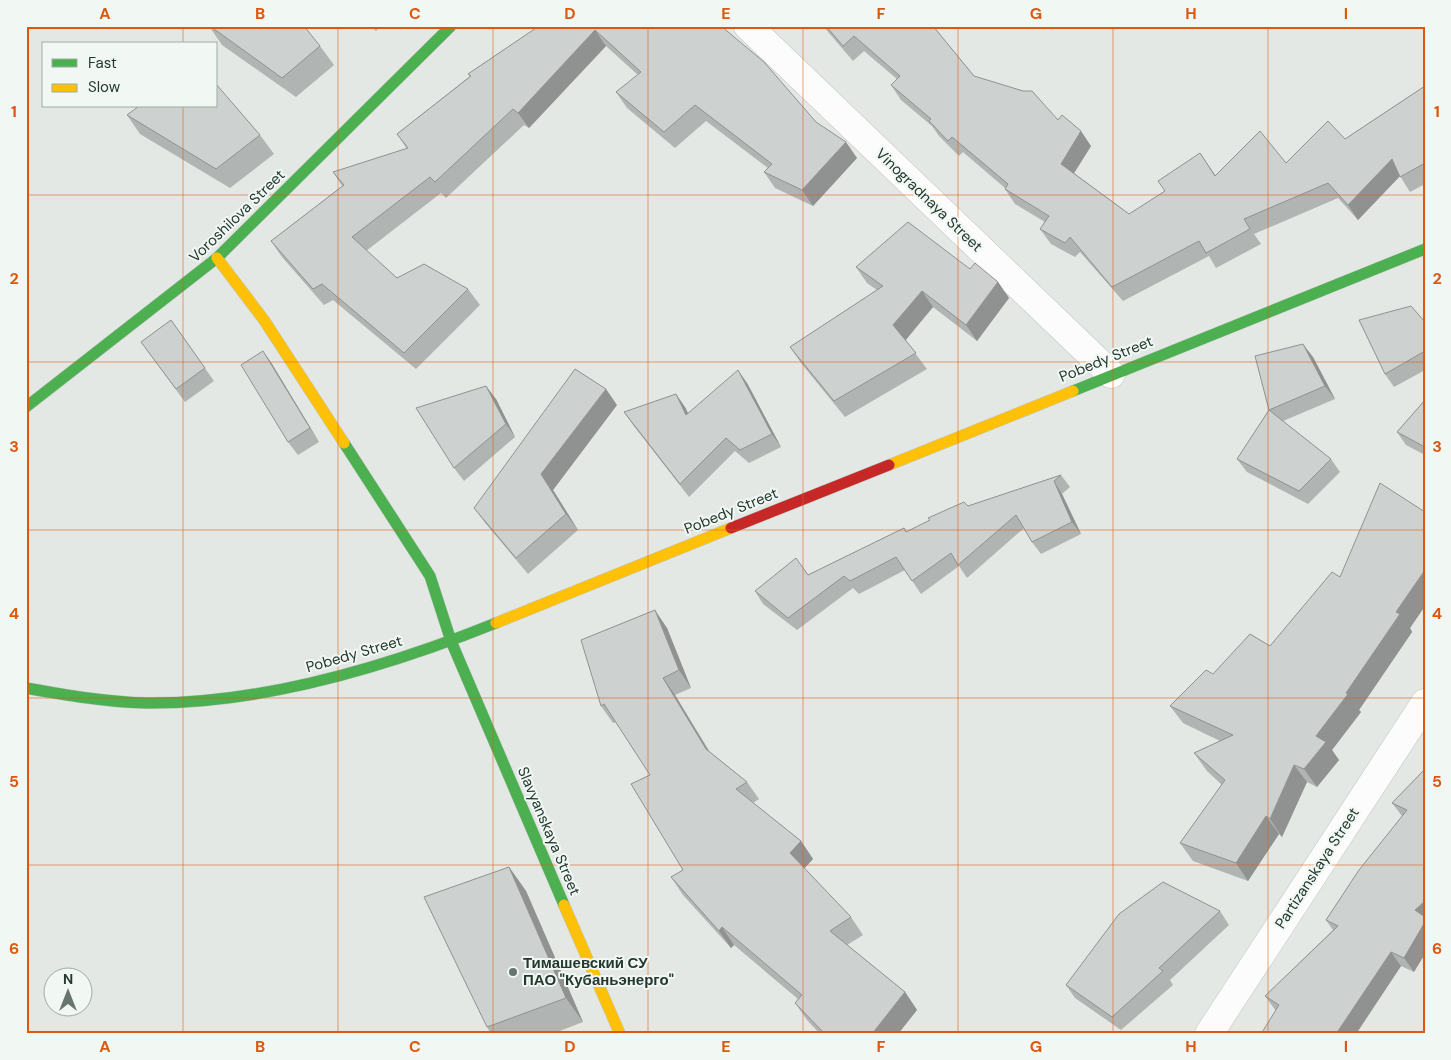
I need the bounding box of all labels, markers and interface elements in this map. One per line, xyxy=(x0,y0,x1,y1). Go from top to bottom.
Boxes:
text: A xyxy=(99,3,111,24)
text: B xyxy=(255,3,265,24)
text: C xyxy=(409,3,421,24)
text: D xyxy=(564,3,576,24)
text: E xyxy=(721,3,731,24)
text: F xyxy=(877,3,886,24)
text: G xyxy=(1030,3,1042,24)
text: H xyxy=(1185,3,1197,24)
text: I xyxy=(1344,3,1348,24)
legend xyxy=(42,42,218,108)
text: Fast xyxy=(88,53,117,73)
text: Slow xyxy=(88,77,121,97)
text: 1 xyxy=(11,101,17,122)
text: 1 xyxy=(1434,101,1440,122)
street label: Vinogradnaya Street xyxy=(871,144,987,256)
street label: Voroshilova Street xyxy=(185,165,289,267)
text: 2 xyxy=(9,268,19,289)
text: 2 xyxy=(1432,268,1442,289)
street label: Pobedy Street xyxy=(1056,331,1156,387)
text: 3 xyxy=(9,436,19,457)
text: 3 xyxy=(1432,436,1442,457)
street label: Pobedy Street xyxy=(681,483,781,539)
text: 4 xyxy=(9,603,19,624)
text: 4 xyxy=(1432,603,1442,624)
street label: Pobedy Street xyxy=(304,631,405,677)
street label: Slavyanskaya Street xyxy=(513,764,585,899)
text: 5 xyxy=(9,771,19,792)
text: 5 xyxy=(1432,771,1442,792)
street label: Partizanskaya Street xyxy=(1270,803,1364,932)
text: 6 xyxy=(9,938,19,959)
text: 6 xyxy=(1432,938,1442,959)
place label: Тимашевский СУ ПАО "Кубаньэнерго" xyxy=(523,953,674,990)
marker: Тимашевский СУ ПАО "Кубаньэнерго" xyxy=(507,966,519,978)
north arrow xyxy=(42,968,92,1018)
text: N xyxy=(63,970,73,988)
text: A xyxy=(99,1036,111,1057)
text: B xyxy=(255,1036,265,1057)
text: C xyxy=(409,1036,421,1057)
text: D xyxy=(564,1036,576,1057)
text: E xyxy=(721,1036,731,1057)
text: F xyxy=(877,1036,886,1057)
text: G xyxy=(1030,1036,1042,1057)
text: H xyxy=(1185,1036,1197,1057)
text: I xyxy=(1344,1036,1348,1057)

